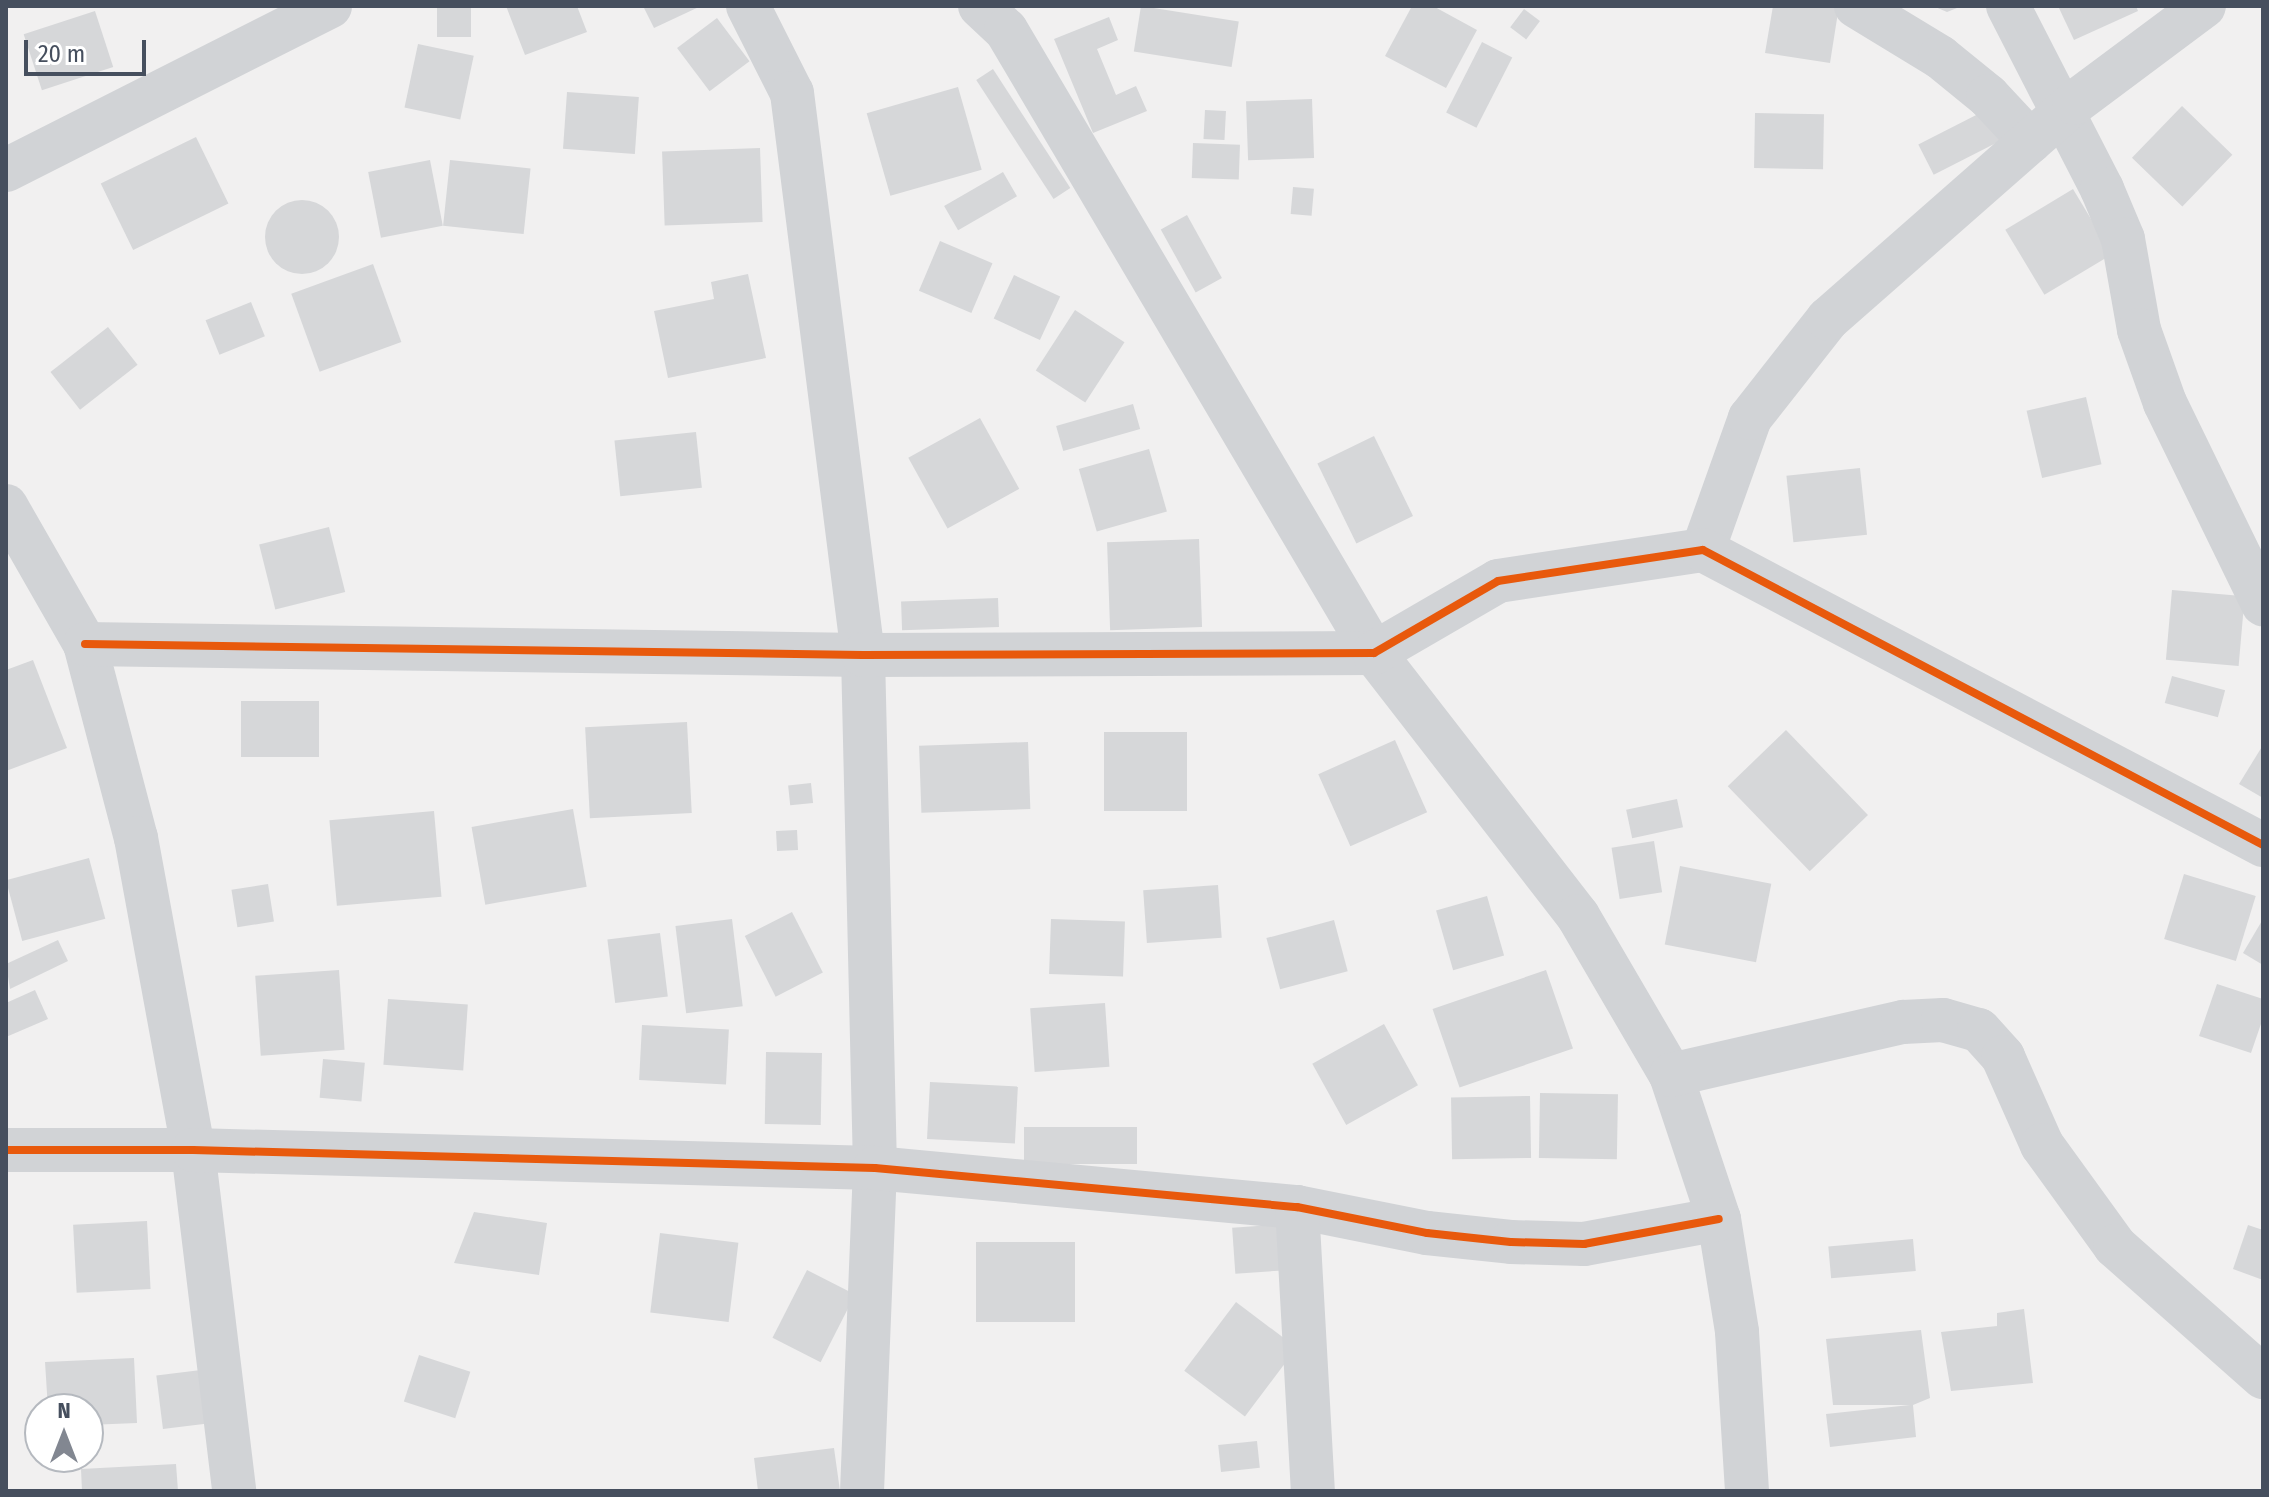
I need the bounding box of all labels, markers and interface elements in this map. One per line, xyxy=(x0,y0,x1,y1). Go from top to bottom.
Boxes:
scale bar xyxy=(28,24,150,74)
text: 20 m xyxy=(38,40,85,68)
north arrow xyxy=(24,1393,104,1473)
text: N xyxy=(57,1397,71,1424)

